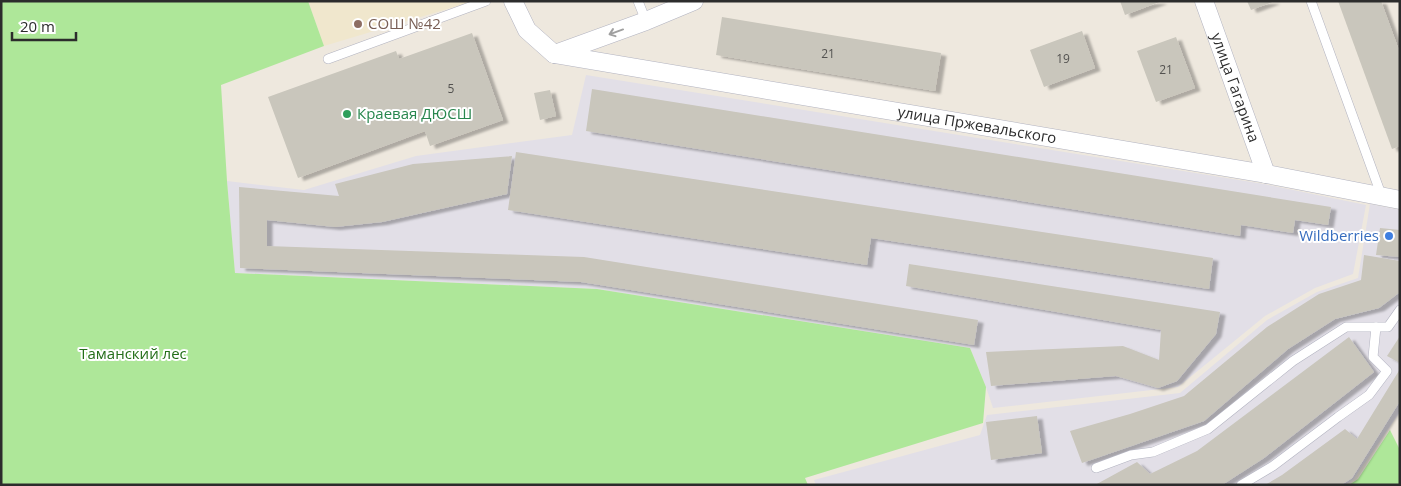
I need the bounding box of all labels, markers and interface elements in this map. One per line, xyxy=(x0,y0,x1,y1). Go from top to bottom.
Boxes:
scale bar xyxy=(12,10,76,42)
place label: СОШ №42 xyxy=(368,13,441,33)
text: 20 m xyxy=(20,16,55,36)
marker: СОШ №42 xyxy=(352,18,364,30)
one-way arrow xyxy=(608,27,624,37)
street label: улица Гагарина xyxy=(1207,30,1265,145)
house number: 21 xyxy=(821,45,835,62)
house number: 19 xyxy=(1056,50,1070,67)
house number: 21 xyxy=(1159,61,1173,78)
house number: 5 xyxy=(448,80,455,97)
street label: улица Пржевальского xyxy=(896,101,1058,148)
place label: Краевая ДЮСШ xyxy=(357,103,472,123)
marker: Краевая ДЮСШ xyxy=(341,108,353,120)
place label: Wildberries xyxy=(1299,225,1379,245)
marker: Wildberries xyxy=(1383,230,1395,242)
park label: Таманский лес xyxy=(79,343,187,363)

